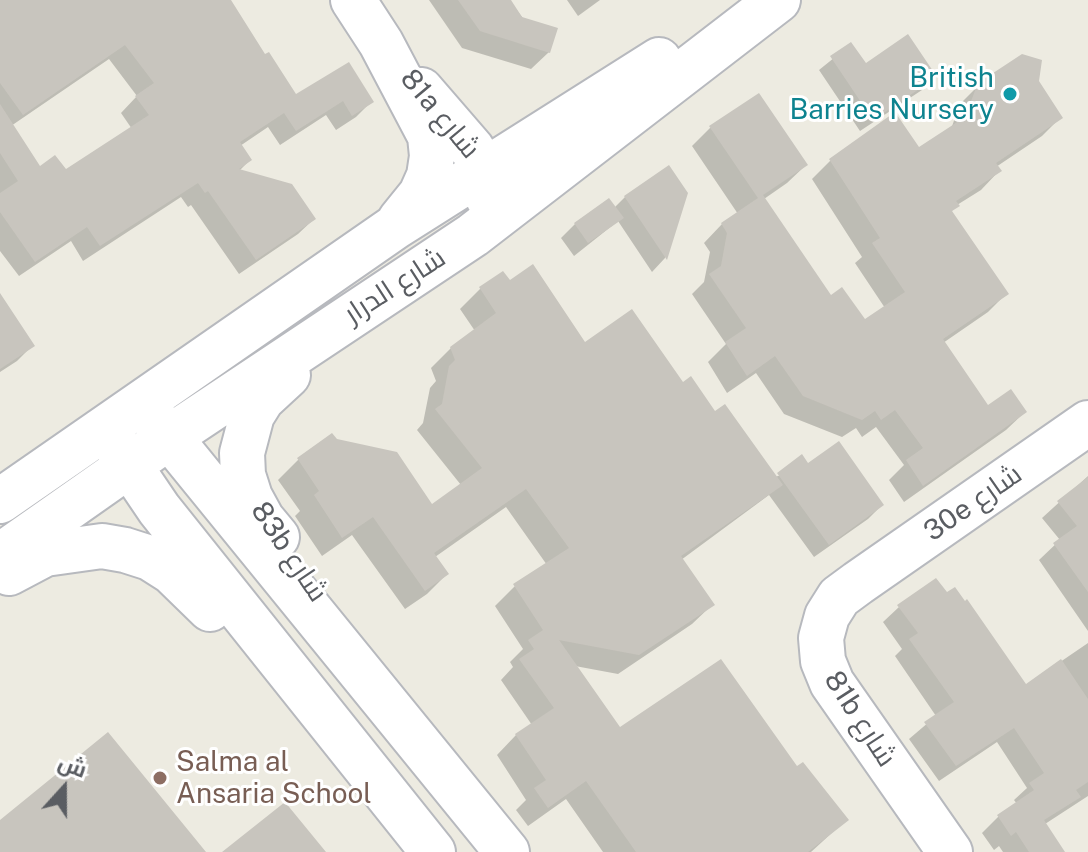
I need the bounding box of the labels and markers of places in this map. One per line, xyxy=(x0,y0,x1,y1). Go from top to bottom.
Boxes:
place label: British Barries Nursery xyxy=(789,61,994,127)
marker: British Barries Nursery xyxy=(1001,85,1019,103)
place label: Salma al Ansaria School xyxy=(176,745,372,811)
marker: Salma al Ansaria School xyxy=(151,769,169,787)

